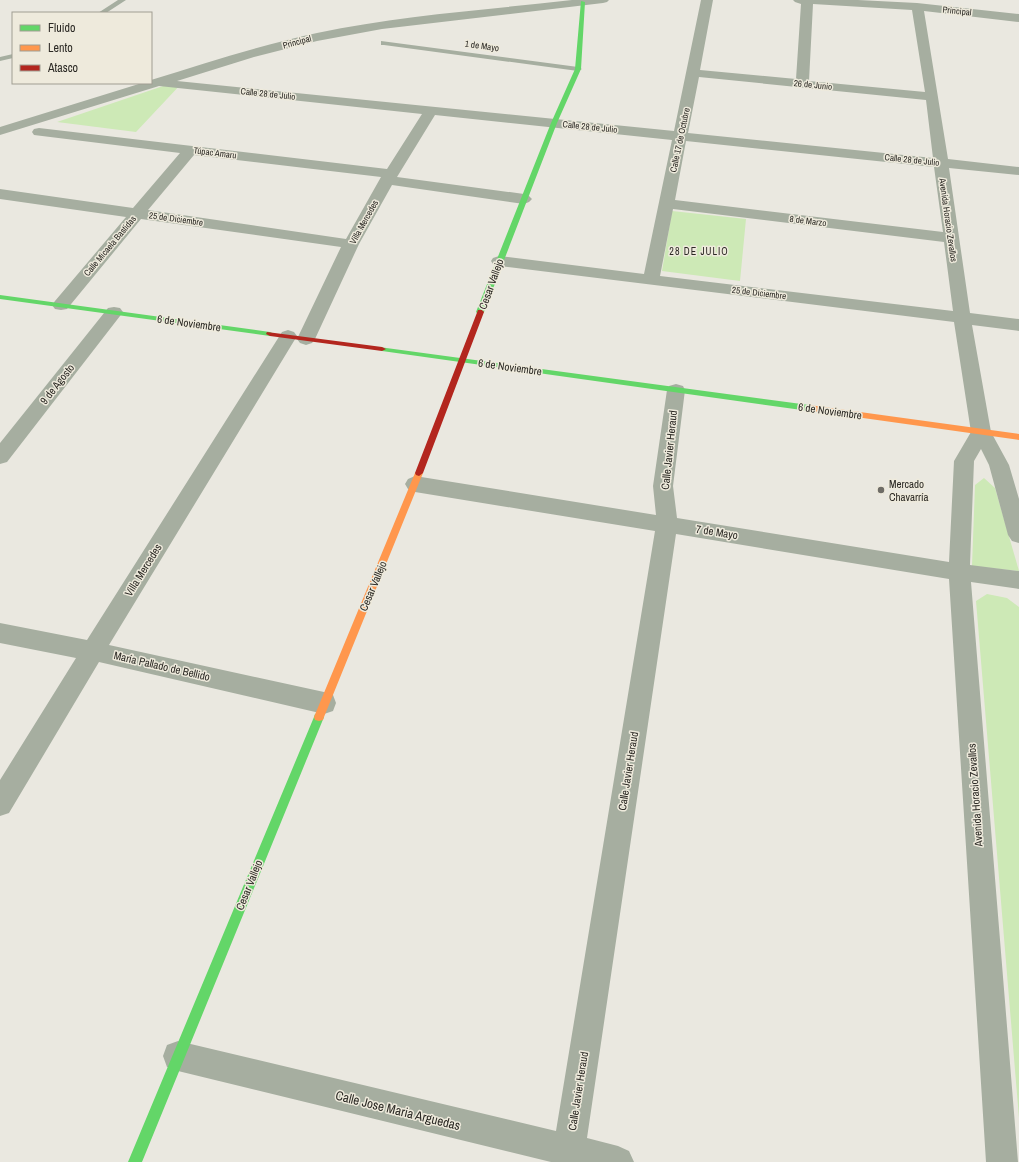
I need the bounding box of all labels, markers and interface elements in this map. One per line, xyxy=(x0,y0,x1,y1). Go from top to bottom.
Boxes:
street label: Principal xyxy=(942,4,972,19)
legend xyxy=(12,12,152,84)
text: Fluido xyxy=(48,20,75,36)
street label: Principal xyxy=(281,32,313,52)
street label: 1 de Mayo xyxy=(464,38,500,54)
text: Lento xyxy=(48,40,73,56)
text: Atasco xyxy=(47,60,78,76)
street label: 26 de Junio xyxy=(793,77,833,93)
street label: Calle 28 de Julio xyxy=(240,85,296,103)
street label: Calle 17 de Octubre xyxy=(667,107,693,173)
street label: Calle 28 de Julio xyxy=(562,118,618,136)
street label: Túpac Amaru xyxy=(193,144,237,162)
street label: Calle 28 de Julio xyxy=(884,151,940,169)
street label: Avenida Horacio Zevallos xyxy=(936,176,960,263)
street label: Villa Mercedes xyxy=(347,198,381,246)
street label: 25 de Diciembre xyxy=(148,209,204,229)
street label: Calle Micaela Bastidas xyxy=(81,213,139,279)
street label: 8 de Marzo xyxy=(789,213,827,229)
district label: 28 DE JULIO xyxy=(669,245,729,258)
street label: Cesar Vallejo xyxy=(475,257,507,311)
street label: 25 de Diciembre xyxy=(731,284,787,302)
street label: 6 de Noviembre xyxy=(156,312,222,334)
street label: 6 de Noviembre xyxy=(477,356,543,378)
street label: 9 de Agosto xyxy=(37,361,77,407)
street label: 6 de Noviembre xyxy=(797,400,863,422)
street label: Calle Javier Heraud xyxy=(658,410,680,490)
place label: Mercado Chavarría xyxy=(889,477,929,504)
marker: Mercado Chavarría xyxy=(876,485,886,495)
street label: 7 de Mayo xyxy=(695,522,739,542)
street label: Villa Mercedes xyxy=(121,541,165,599)
street label: Cesar Vallejo xyxy=(356,559,390,613)
street label: María Pallado de Bellido xyxy=(113,648,211,684)
street label: Calle Javier Heraud xyxy=(615,731,641,811)
street label: Avenida Horacio Zevallos xyxy=(964,743,986,848)
street label: Cesar Vallejo xyxy=(233,858,265,912)
street label: Calle Javier Heraud xyxy=(565,1051,591,1131)
street label: Calle Jose Maria Arguedas xyxy=(334,1087,462,1134)

